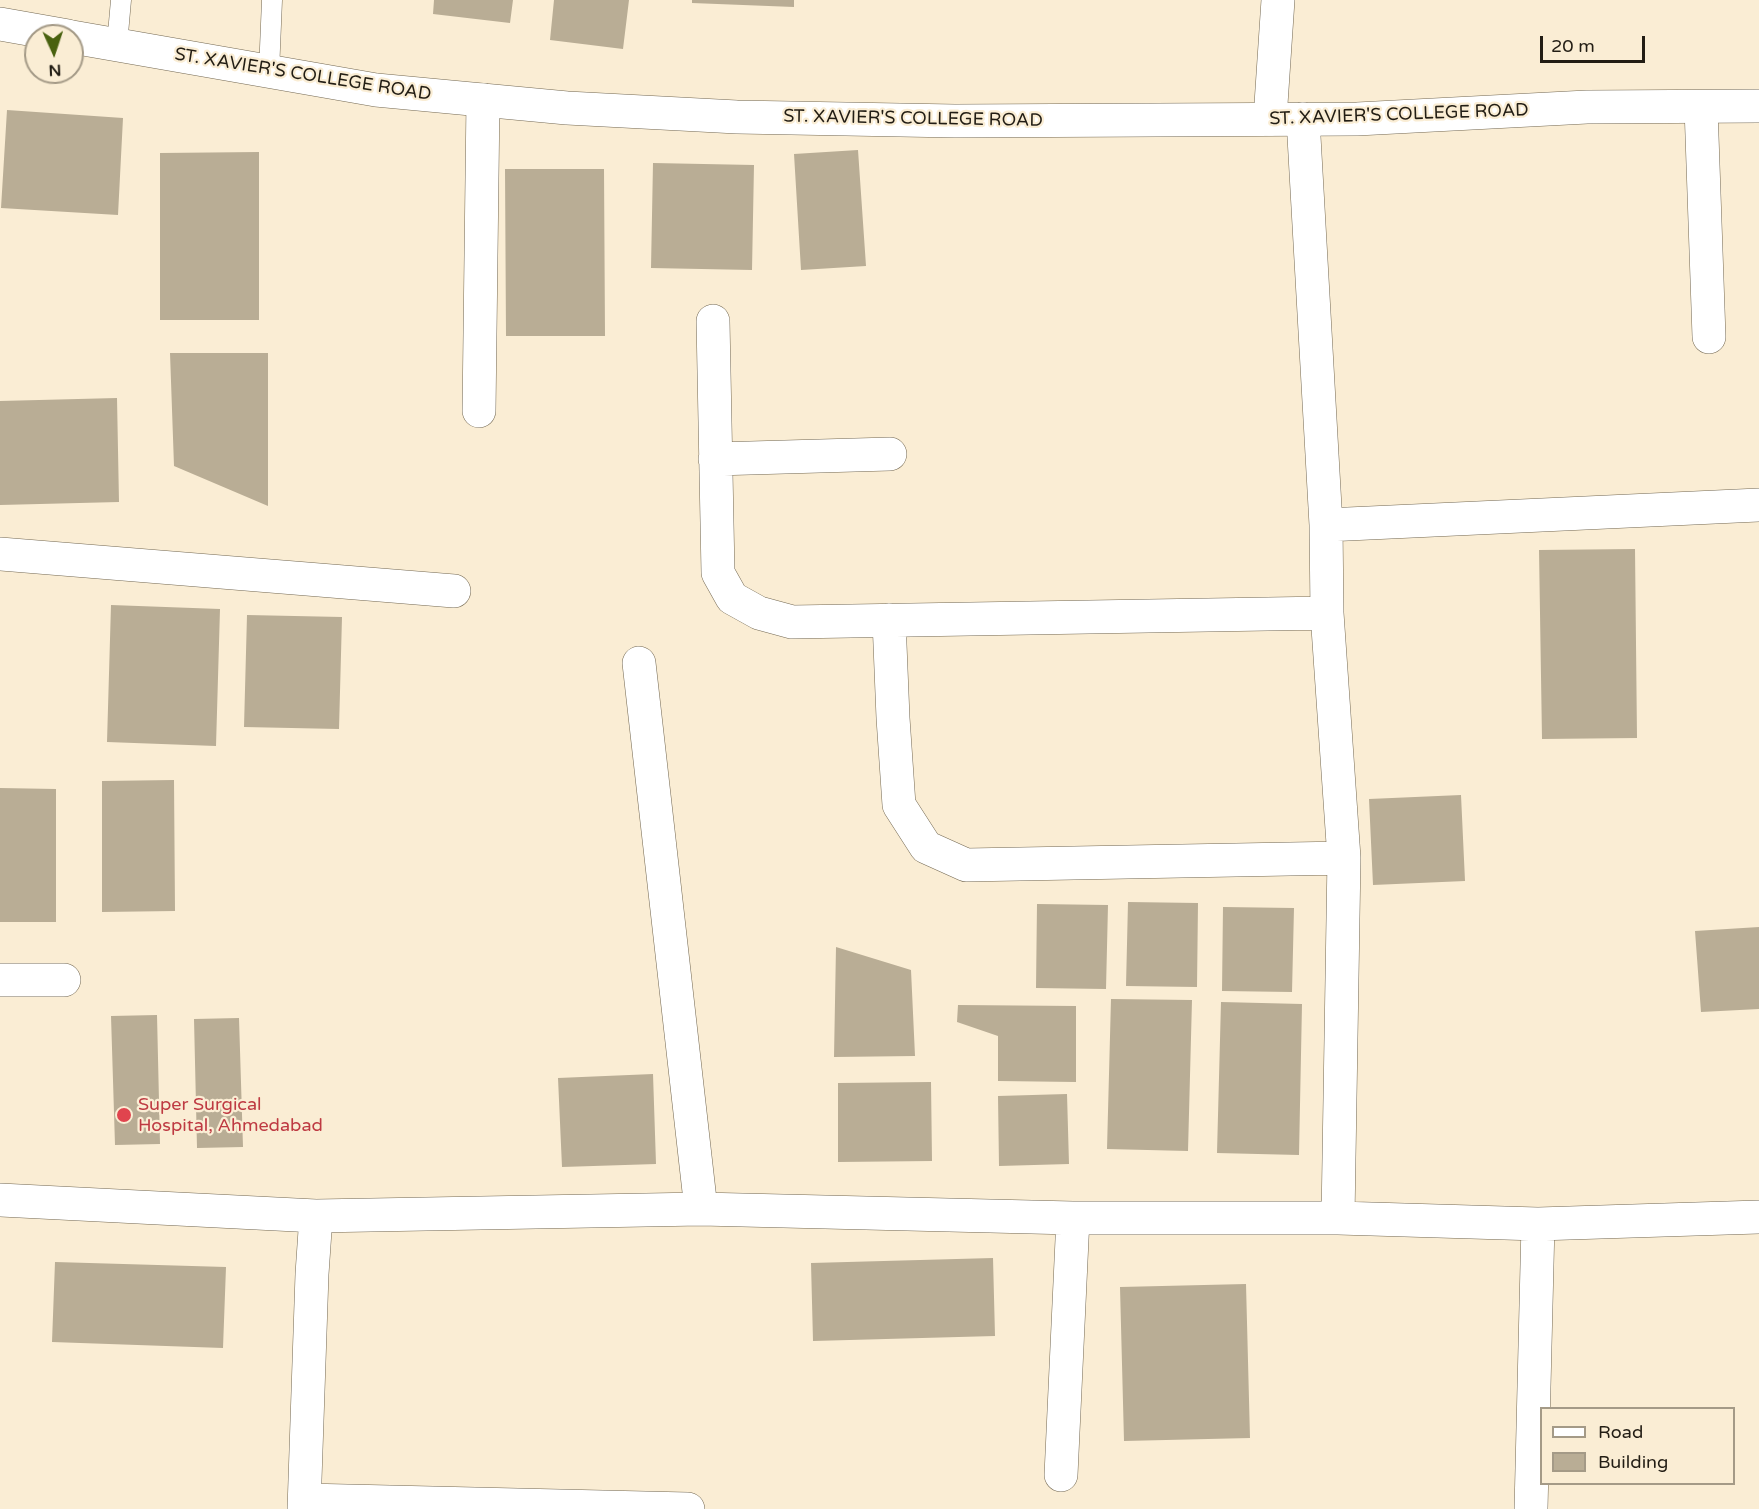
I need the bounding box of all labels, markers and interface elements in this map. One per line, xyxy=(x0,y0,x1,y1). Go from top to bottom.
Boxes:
north arrow xyxy=(24,24,84,84)
scale bar xyxy=(1543,24,1648,62)
text: 20 m xyxy=(1551,35,1595,57)
street label: ST. XAVIER'S COLLEGE ROAD xyxy=(173,44,433,106)
text: N xyxy=(48,60,62,80)
street label: ST. XAVIER'S COLLEGE ROAD xyxy=(1269,100,1529,130)
street label: ST. XAVIER'S COLLEGE ROAD xyxy=(783,106,1043,132)
place label: Super Surgical Hospital, Ahmedabad xyxy=(138,1094,323,1136)
marker: Super Surgical Hospital, Ahmedabad xyxy=(115,1106,133,1124)
legend xyxy=(1540,1407,1735,1485)
text: Road xyxy=(1598,1421,1643,1443)
text: Building xyxy=(1598,1451,1668,1473)

